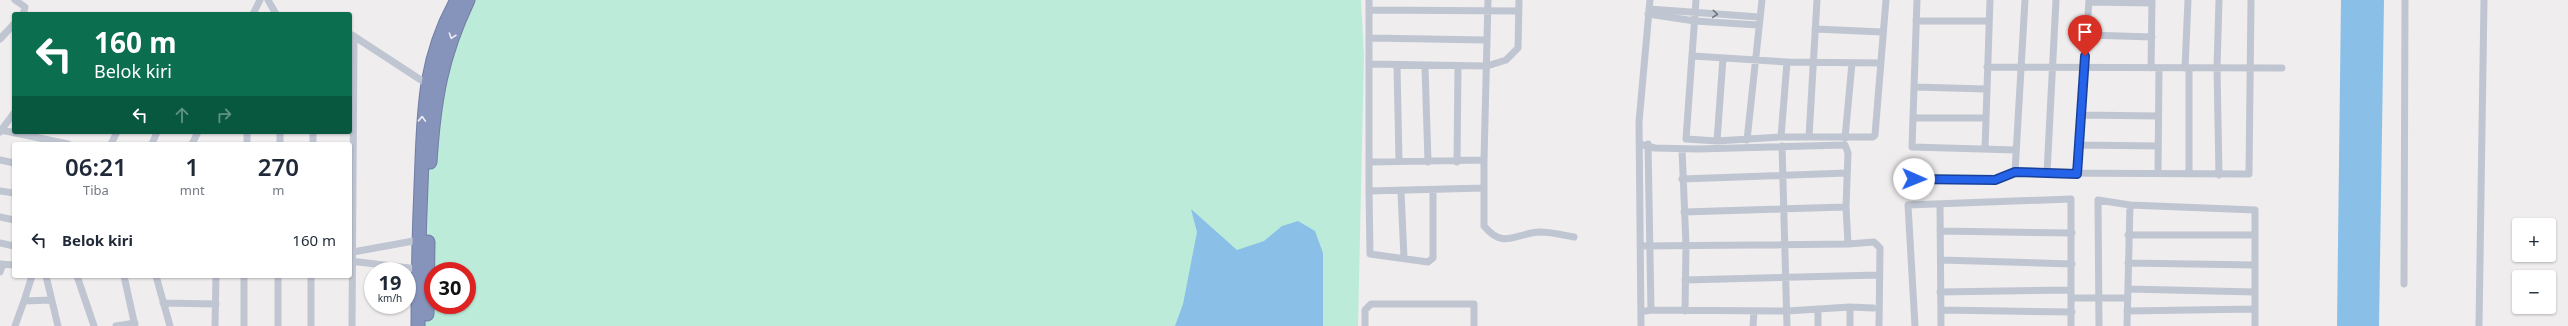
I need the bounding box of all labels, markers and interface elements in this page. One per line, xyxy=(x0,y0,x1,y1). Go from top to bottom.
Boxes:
one-way arrow xyxy=(1712,9,1718,18)
pin xyxy=(2068,15,2102,56)
icon: arrive xyxy=(2074,21,2096,43)
text: 160 m xyxy=(94,23,177,61)
icon: left xyxy=(28,28,80,80)
one-way arrow xyxy=(448,32,457,39)
text: Belok kiri xyxy=(94,59,172,83)
icon: left xyxy=(129,104,151,126)
icon: ahead xyxy=(171,104,193,126)
icon: right xyxy=(213,104,235,126)
one-way arrow xyxy=(418,116,427,122)
text: 06:21 xyxy=(65,150,127,183)
text: 1 xyxy=(185,150,199,183)
text: 270 xyxy=(258,150,299,183)
position arrow xyxy=(1893,158,1935,200)
text: Tiba xyxy=(83,181,109,199)
text: mnt xyxy=(180,181,205,199)
text: m xyxy=(272,181,284,199)
map controls xyxy=(2512,218,2556,314)
button: + xyxy=(2512,218,2556,262)
icon: left xyxy=(28,229,50,251)
text: Belok kiri xyxy=(62,230,133,250)
text: 160 m xyxy=(292,230,336,250)
speed limit sign: 30 xyxy=(424,262,476,314)
text: 19 xyxy=(379,269,401,296)
button: − xyxy=(2512,270,2556,314)
text: km/h xyxy=(378,291,402,305)

